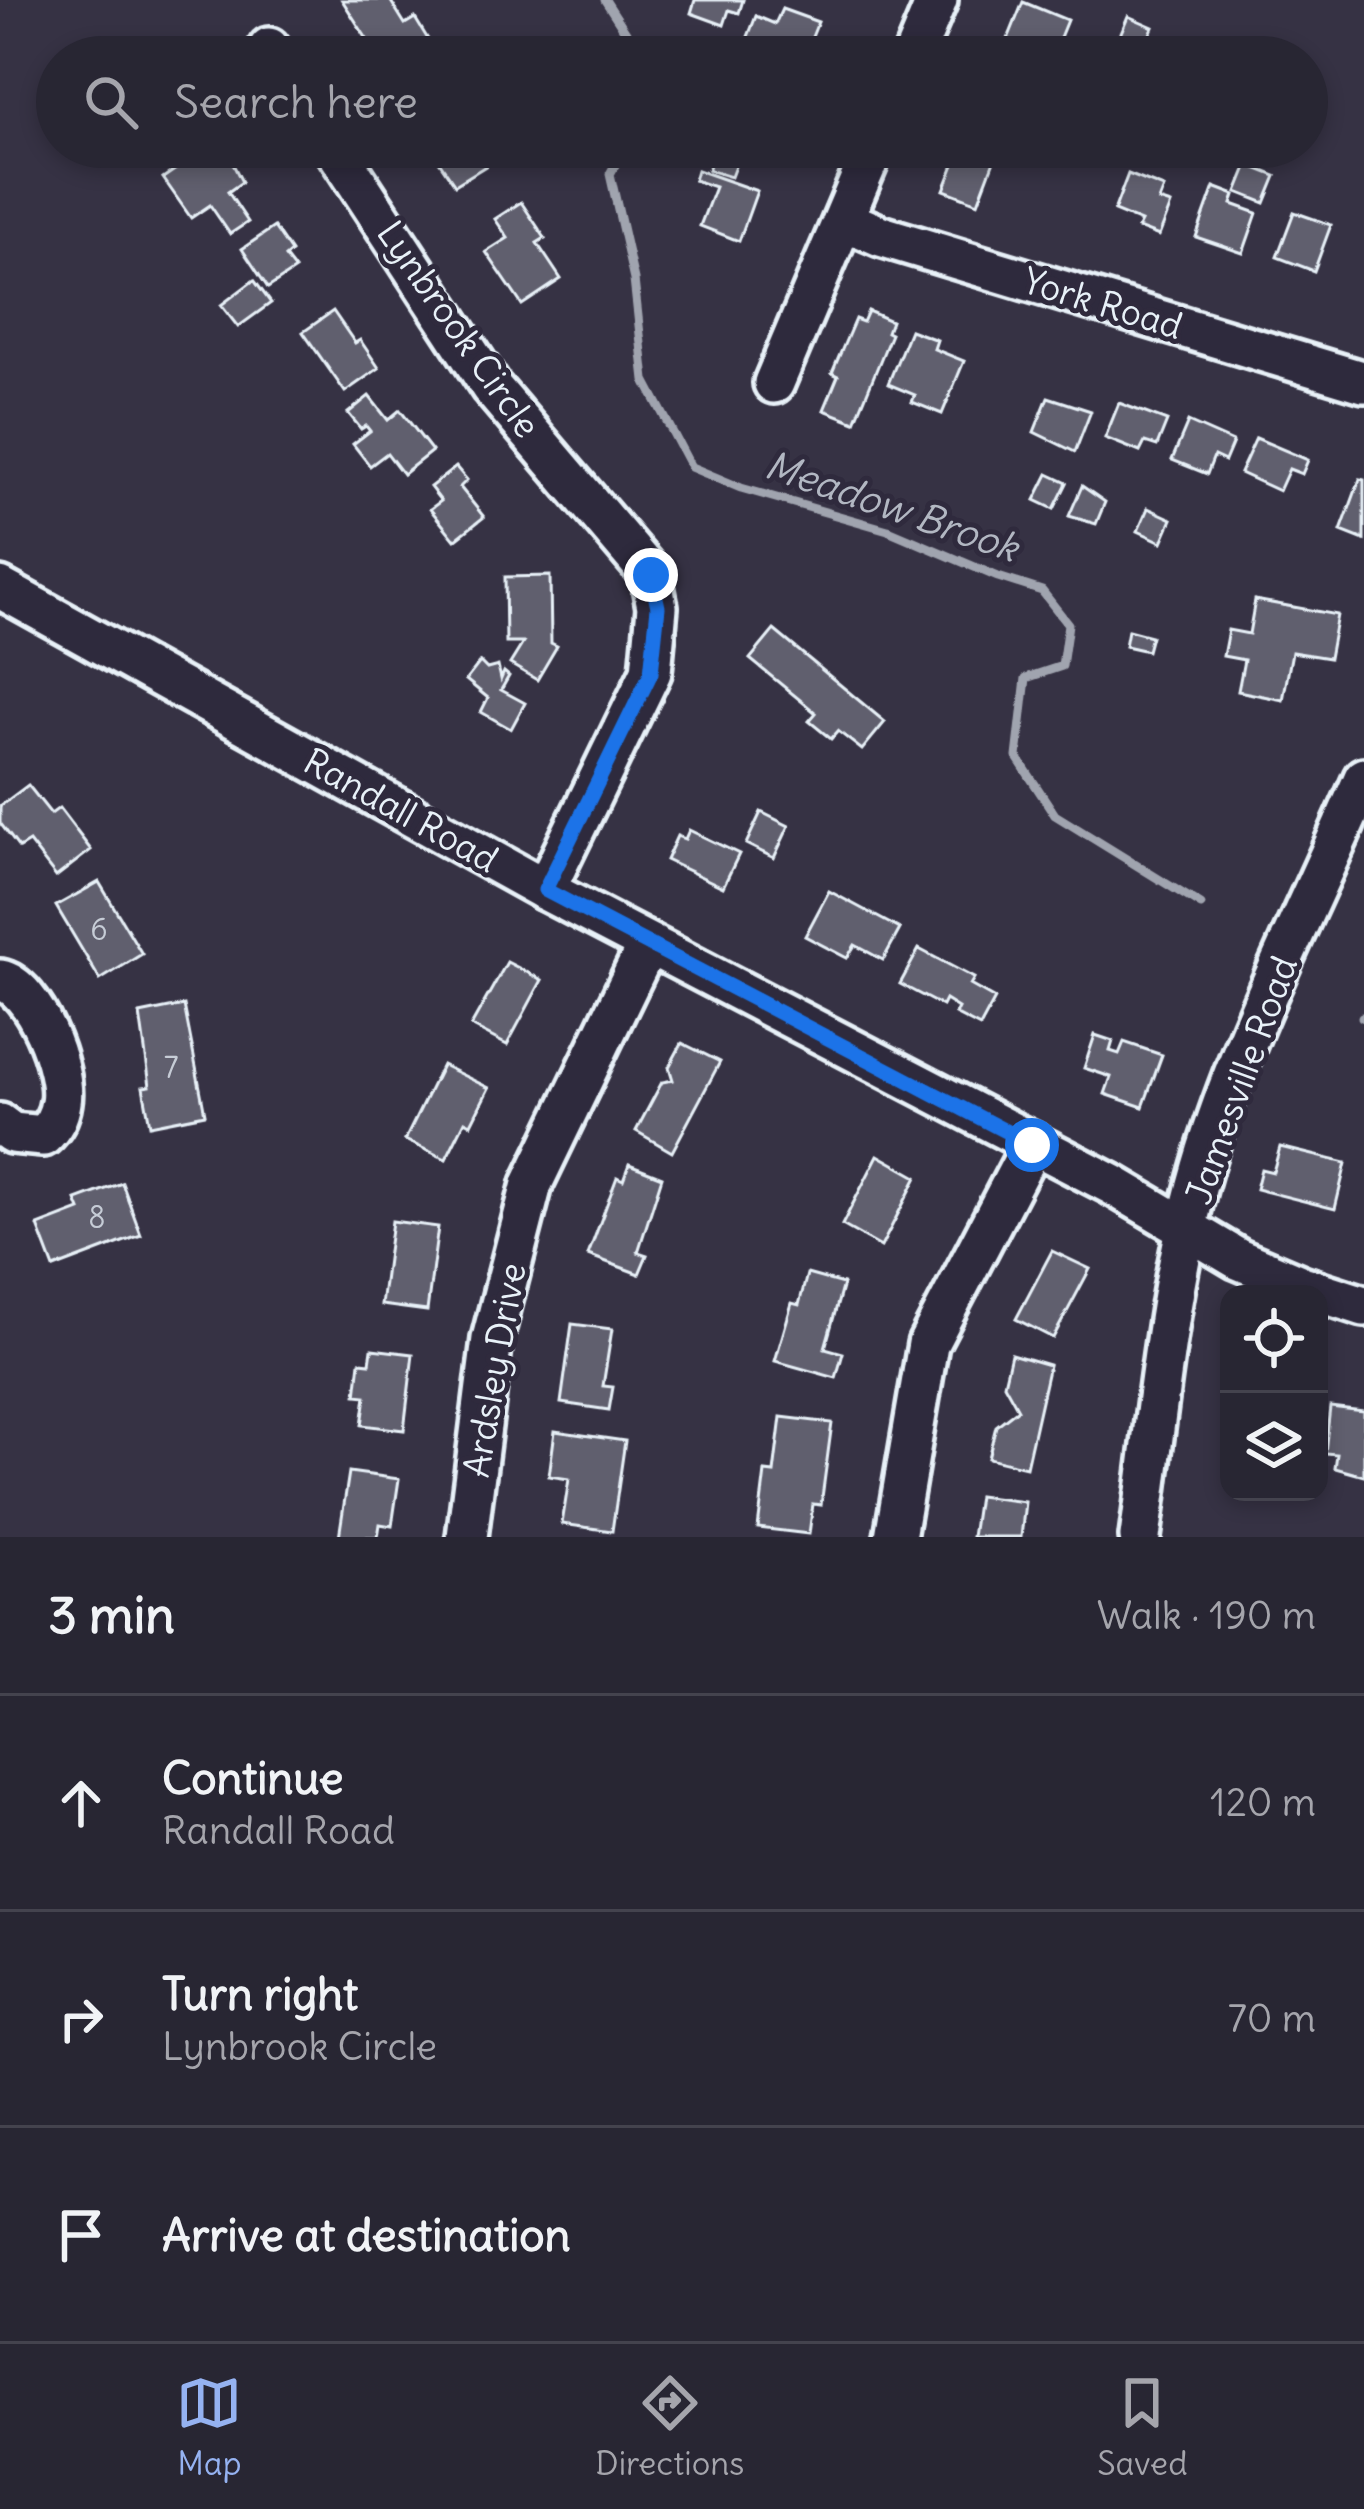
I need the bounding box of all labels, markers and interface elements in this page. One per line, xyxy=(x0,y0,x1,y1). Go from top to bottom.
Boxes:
search box xyxy=(36,36,1328,168)
icon: search xyxy=(78,69,144,135)
text: Search here xyxy=(174,74,418,130)
street label: Lynbrook Circle xyxy=(367,212,550,446)
street label: York Road xyxy=(1018,258,1188,349)
water label: Meadow Brook xyxy=(759,440,1028,574)
route end xyxy=(624,548,678,602)
street label: Randall Road xyxy=(296,739,506,882)
house number: 6 xyxy=(90,910,108,948)
street label: Jamesville Road xyxy=(1176,950,1307,1210)
house number: 7 xyxy=(164,1048,178,1086)
route start xyxy=(1005,1118,1059,1172)
house number: 8 xyxy=(88,1198,106,1236)
street label: Ardsley Drive xyxy=(454,1260,535,1481)
map controls xyxy=(1220,1285,1328,1501)
button: locate xyxy=(1220,1285,1328,1393)
button: layers xyxy=(1220,1393,1328,1501)
text: 3 min xyxy=(48,1583,175,1647)
text: Walk · 190 m xyxy=(1097,1591,1316,1640)
text: Continue xyxy=(162,1750,344,1806)
icon: ahead xyxy=(48,1770,114,1836)
text: 120 m xyxy=(1210,1778,1316,1827)
text: Randall Road xyxy=(162,1806,395,1855)
text: Turn right xyxy=(162,1966,358,2022)
icon: right xyxy=(48,1986,114,2052)
text: 70 m xyxy=(1228,1994,1316,2043)
text: Lynbrook Circle xyxy=(162,2022,437,2071)
icon: arrive xyxy=(48,2202,114,2268)
text: Arrive at destination xyxy=(162,2207,571,2263)
tab: Map xyxy=(176,2370,242,2484)
tab: Directions xyxy=(595,2370,744,2484)
tab: Saved xyxy=(1097,2370,1188,2484)

